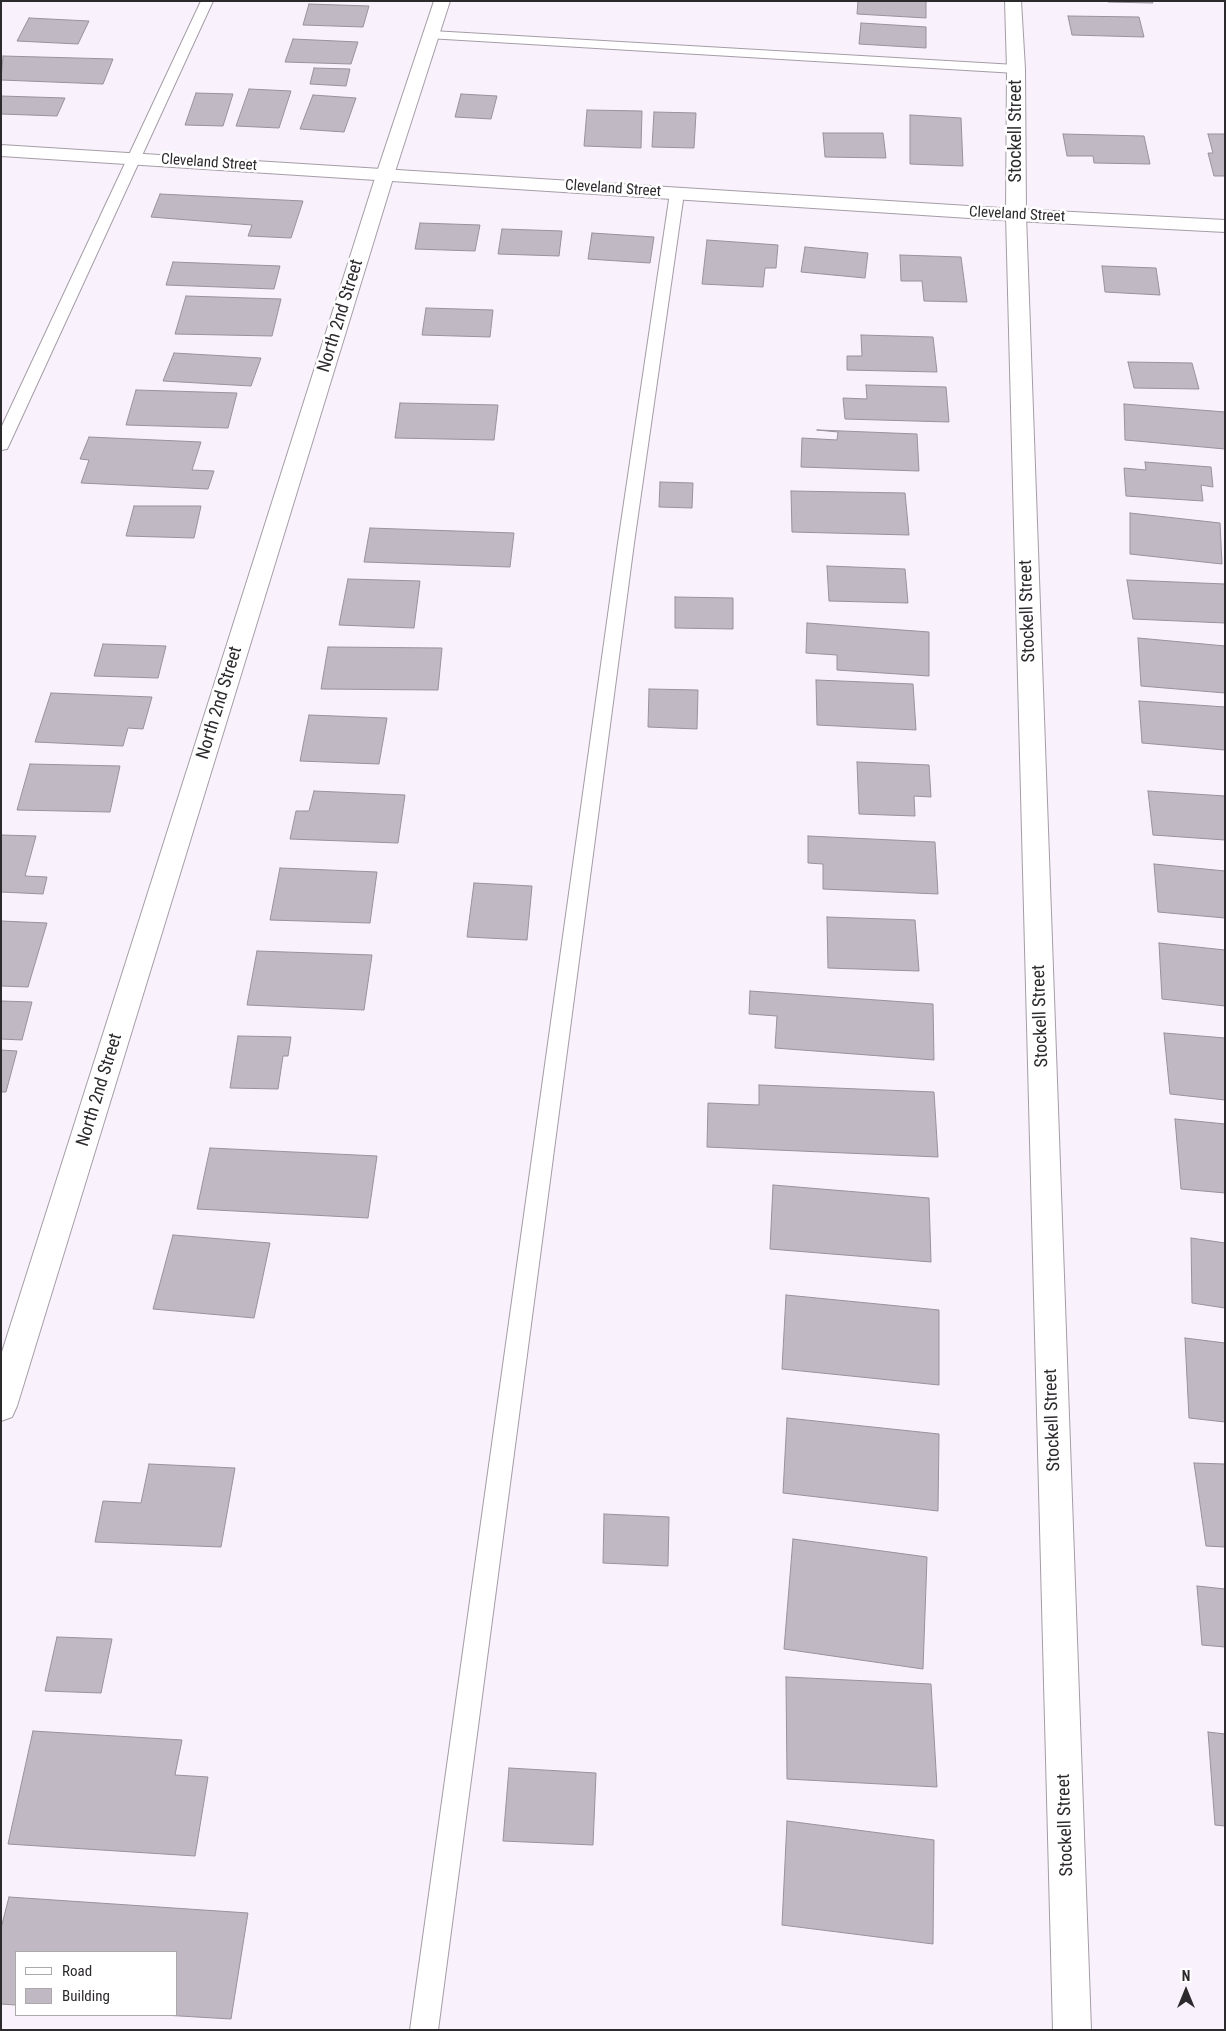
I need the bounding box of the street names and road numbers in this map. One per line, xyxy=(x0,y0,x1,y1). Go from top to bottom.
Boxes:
street label: Stockell Street xyxy=(1005,80,1027,182)
street label: Cleveland Street xyxy=(160,151,258,175)
street label: Cleveland Street xyxy=(564,177,662,201)
street label: Cleveland Street xyxy=(969,203,1065,227)
street label: North 2nd Street xyxy=(314,257,368,375)
street label: Stockell Street xyxy=(1015,559,1041,663)
street label: North 2nd Street xyxy=(193,644,247,762)
street label: Stockell Street xyxy=(1028,964,1054,1068)
street label: North 2nd Street xyxy=(73,1031,127,1149)
street label: Stockell Street xyxy=(1040,1368,1066,1472)
street label: Stockell Street xyxy=(1053,1773,1079,1877)

